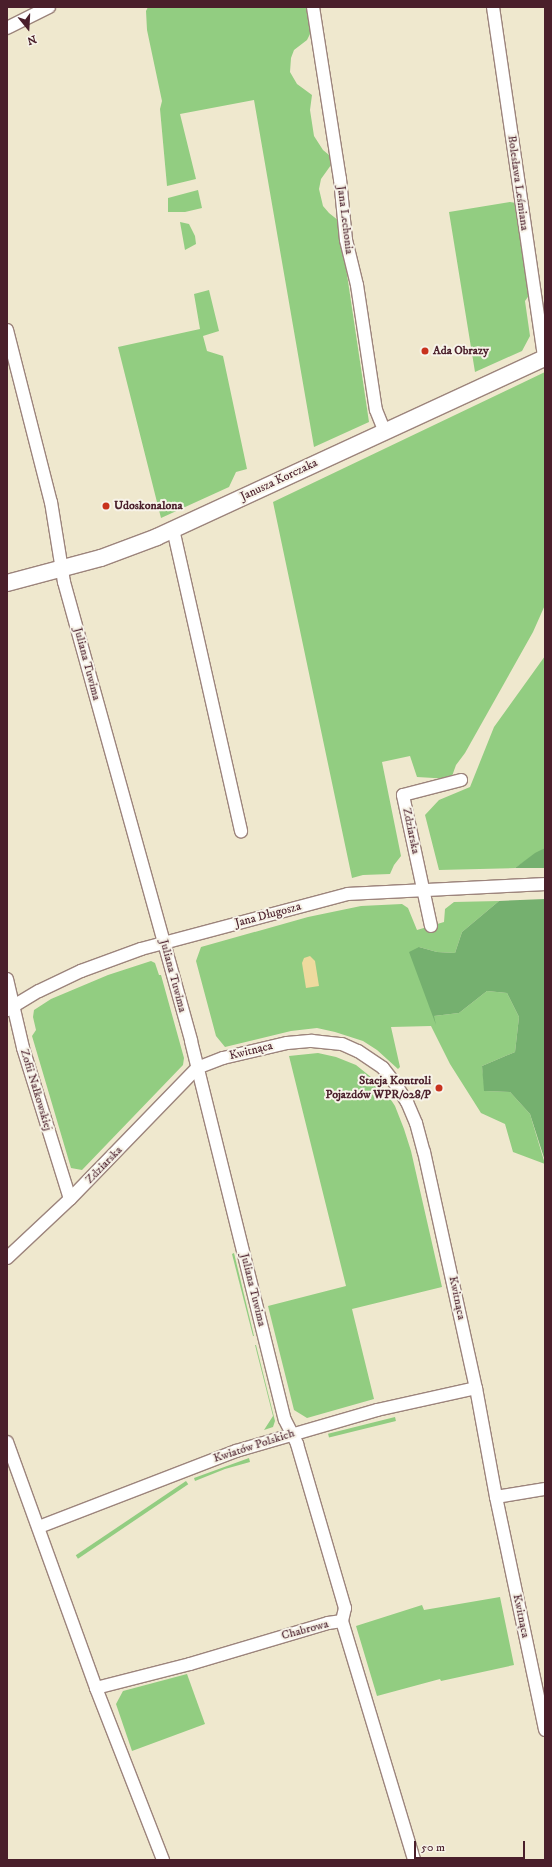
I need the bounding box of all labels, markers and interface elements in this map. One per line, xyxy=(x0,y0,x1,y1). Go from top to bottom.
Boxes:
north arrow xyxy=(8,8,48,48)
text: N xyxy=(25,31,38,47)
street label: Bolesława Leśmiana xyxy=(504,134,532,232)
street label: Jana Lechonia xyxy=(334,185,356,255)
place label: Ada Obrazy xyxy=(433,344,489,358)
marker: Ada Obrazy xyxy=(420,346,430,356)
street label: Janusza Korczaka xyxy=(238,456,320,504)
place label: Udoskonalona xyxy=(114,499,183,513)
marker: Udoskonalona xyxy=(101,501,111,511)
street label: Juliana Tuwima xyxy=(70,626,104,702)
street label: Zdziarska xyxy=(399,807,423,855)
street label: Jana Długosza xyxy=(233,899,303,931)
street label: Juliana Tuwima xyxy=(156,938,190,1014)
street label: Kwitnąca xyxy=(228,1039,274,1063)
street label: Zofii Nałkowskiej xyxy=(17,1048,55,1132)
place label: Stacja Kontroli Pojazdów WPR/028/P xyxy=(325,1074,431,1102)
marker: Stacja Kontroli Pojazdów WPR/028/P xyxy=(434,1083,444,1093)
street label: Zdziarska xyxy=(83,1143,125,1187)
street label: Juliana Tuwima xyxy=(237,1252,269,1328)
street label: Kwitnąca xyxy=(445,1275,469,1321)
street label: Kwiatów Polskich xyxy=(212,1426,296,1466)
street label: Kwitnąca xyxy=(509,1593,533,1639)
street label: Chabrowa xyxy=(280,1617,330,1643)
scale bar xyxy=(416,1833,527,1859)
text: 50 m xyxy=(421,1840,445,1855)

